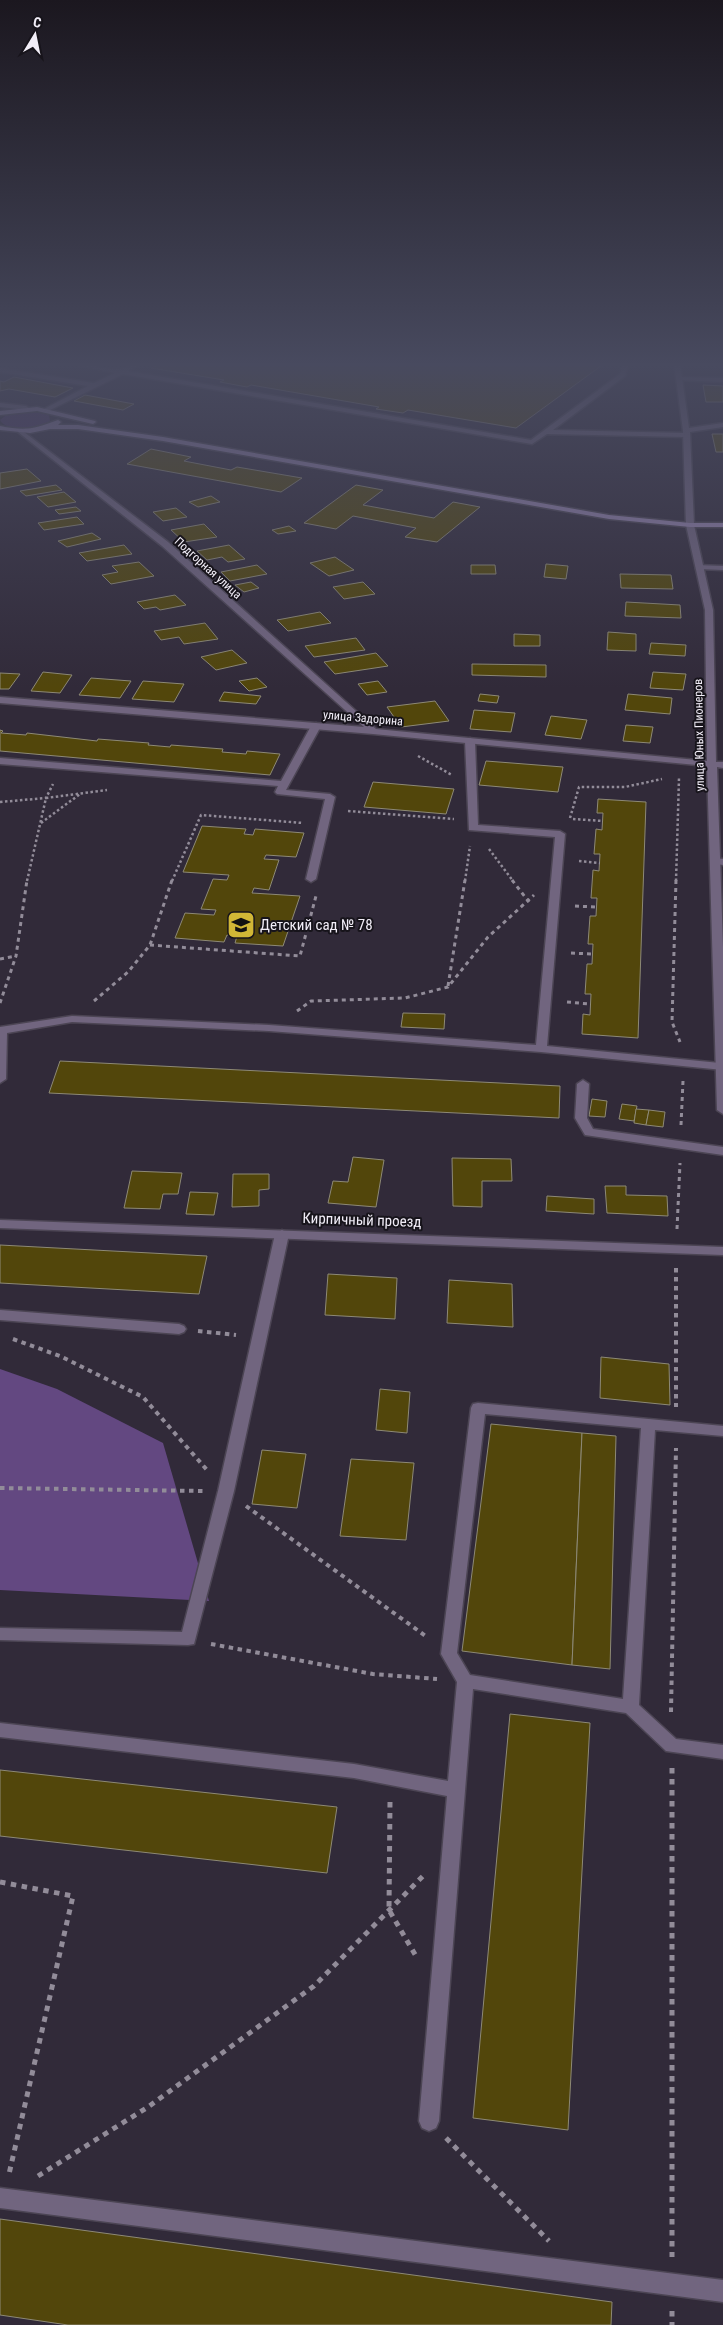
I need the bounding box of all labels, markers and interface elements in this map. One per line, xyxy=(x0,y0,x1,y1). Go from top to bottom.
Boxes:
north arrow xyxy=(10,10,60,60)
text: С xyxy=(32,14,43,31)
street label: Подгорная улица xyxy=(172,534,245,602)
street label: улица Юных Пионеров xyxy=(691,679,707,791)
street label: улица Задорина xyxy=(322,708,404,728)
school or university icon: Детский сад № 78 xyxy=(226,910,256,940)
place label: Детский сад № 78 xyxy=(260,916,373,934)
street label: Кирпичный проезд xyxy=(302,1209,422,1231)

